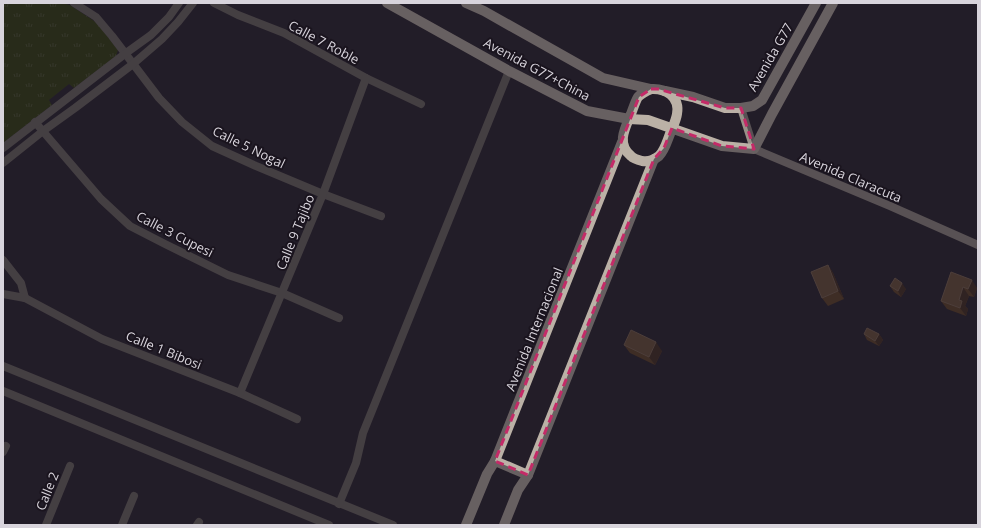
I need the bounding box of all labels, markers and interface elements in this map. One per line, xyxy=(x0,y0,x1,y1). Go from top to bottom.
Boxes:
street label: Calle 7 Roble xyxy=(285,16,363,68)
street label: Avenida G77 xyxy=(743,20,797,94)
street label: Avenida G77+China xyxy=(481,33,593,105)
street label: Calle 5 Nogal xyxy=(210,122,288,172)
street label: Avenida Claracuta xyxy=(797,147,905,207)
street label: Calle 9 Tajibo xyxy=(272,191,318,273)
street label: Calle 3 Cupesi xyxy=(133,207,217,261)
street label: Avenida Internacional xyxy=(501,265,567,393)
street label: Calle 1 Bibosi xyxy=(123,327,205,373)
street label: Calle 2 xyxy=(31,469,63,513)

